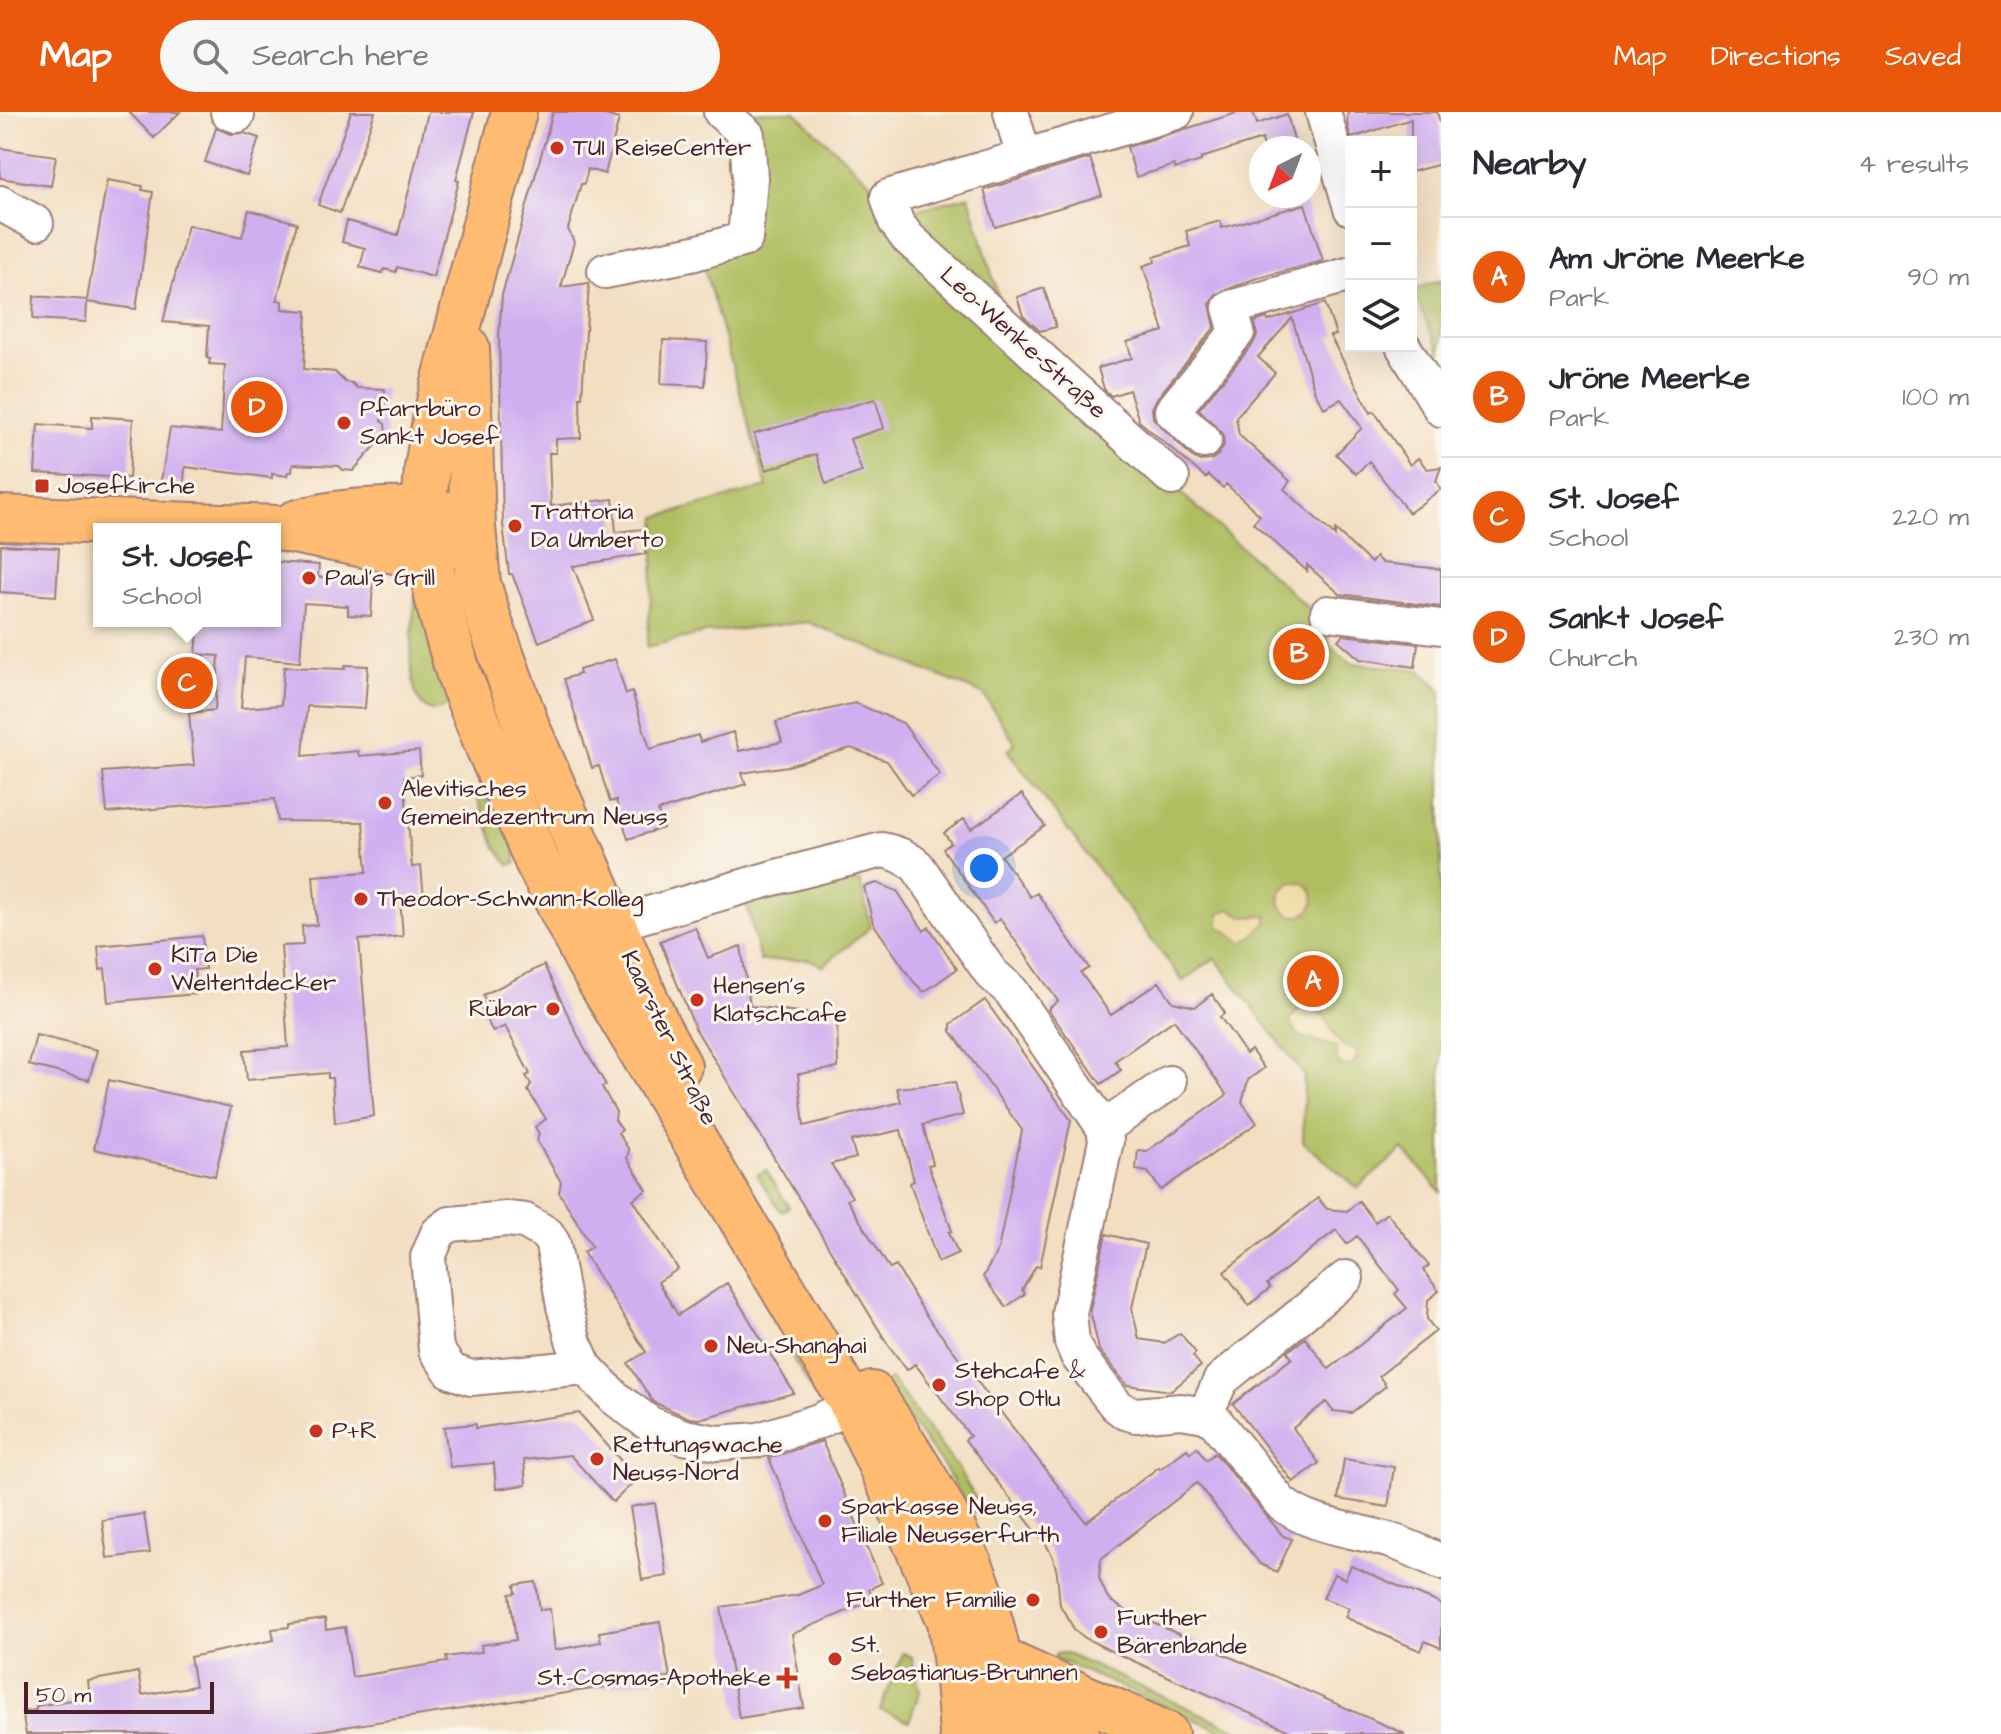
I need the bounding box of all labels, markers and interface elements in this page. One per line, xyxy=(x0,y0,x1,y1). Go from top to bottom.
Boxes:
search box xyxy=(160,20,720,92)
text: Map xyxy=(40,30,112,82)
icon: search xyxy=(188,34,232,78)
text: Search here xyxy=(252,35,429,77)
text: Map xyxy=(1614,37,1667,76)
text: Directions xyxy=(1711,37,1841,76)
text: Saved xyxy=(1885,37,1961,76)
place label: TUI ReiseCenter xyxy=(573,131,751,165)
north arrow xyxy=(1249,136,1321,208)
map controls xyxy=(1345,136,1417,352)
button: + xyxy=(1345,136,1417,208)
marker: TUI ReiseCenter xyxy=(548,139,566,157)
text: Nearby xyxy=(1473,140,1587,188)
text: 4 results xyxy=(1859,146,1969,182)
button: − xyxy=(1345,208,1417,280)
text: Am Jröne Meerke xyxy=(1549,238,1805,280)
street label: Leo-Wenke-Straße xyxy=(932,259,1114,427)
text: A xyxy=(1491,259,1507,295)
text: 90 m xyxy=(1907,259,1969,295)
button: layers xyxy=(1345,280,1417,352)
text: Park xyxy=(1549,280,1609,316)
text: Jröne Meerke xyxy=(1549,358,1750,400)
pin: D xyxy=(231,377,283,437)
text: B xyxy=(1490,379,1508,415)
text: 100 m xyxy=(1902,379,1969,415)
place label: Pfarrbüro Sankt Josef xyxy=(360,392,500,454)
text: Park xyxy=(1549,400,1609,436)
marker: Pfarrbüro Sankt Josef xyxy=(335,414,353,432)
place label: Josefkirche xyxy=(58,469,195,503)
marker: Josefkirche xyxy=(33,477,51,495)
text: St. Josef xyxy=(1549,478,1679,520)
place label: Trattoria Da Umberto xyxy=(531,495,664,557)
text: C xyxy=(1490,499,1508,535)
text: 220 m xyxy=(1892,499,1969,535)
marker: Trattoria Da Umberto xyxy=(506,517,524,535)
text: School xyxy=(1549,520,1628,556)
popup xyxy=(93,523,281,627)
text: St. Josef xyxy=(122,536,252,578)
place label: Paul's Grill xyxy=(325,561,435,595)
marker: Paul's Grill xyxy=(300,569,318,587)
text: School xyxy=(122,578,202,614)
text: Sankt Josef xyxy=(1549,598,1723,640)
text: D xyxy=(1491,619,1507,655)
text: 230 m xyxy=(1894,619,1969,655)
pin: B xyxy=(1273,624,1325,684)
text: Church xyxy=(1549,640,1637,676)
pin: C xyxy=(161,653,213,713)
place label: Alevitisches Gemeindezentrum Neuss xyxy=(401,772,668,834)
marker: Alevitisches Gemeindezentrum Neuss xyxy=(376,794,394,812)
your location xyxy=(964,848,1004,888)
place label: Theodor-Schwann-Kolleg xyxy=(377,882,643,917)
marker: Theodor-Schwann-Kolleg xyxy=(352,890,370,908)
place label: KiTa Die Weltentdecker xyxy=(171,938,336,1000)
street label: Kaarster Straße xyxy=(612,945,726,1131)
pin: A xyxy=(1287,951,1339,1011)
marker: KiTa Die Weltentdecker xyxy=(146,960,164,978)
place label: Hensen's Klatschcafe xyxy=(713,969,847,1031)
marker: Hensen's Klatschcafe xyxy=(688,991,706,1009)
place label: Rübar xyxy=(469,992,537,1026)
marker: Rübar xyxy=(544,1000,562,1018)
place label: Neu-Shanghai xyxy=(727,1329,867,1364)
marker: Neu-Shanghai xyxy=(702,1337,720,1355)
place label: Stehcafe & Shop Otlu xyxy=(955,1354,1086,1416)
marker: Stehcafe & Shop Otlu xyxy=(930,1376,948,1394)
place label: P+R xyxy=(332,1414,377,1448)
marker: P+R xyxy=(307,1422,325,1440)
place label: Rettungswache Neuss-Nord xyxy=(613,1428,783,1490)
marker: Rettungswache Neuss-Nord xyxy=(588,1450,606,1468)
place label: Sparkasse Neuss, Filiale Neusserfurth xyxy=(841,1490,1059,1552)
marker: Sparkasse Neuss, Filiale Neusserfurth xyxy=(816,1512,834,1530)
place label: Further Familie xyxy=(846,1583,1017,1617)
marker: Further Familie xyxy=(1024,1591,1042,1609)
place label: Further Bärenbande xyxy=(1117,1601,1247,1663)
marker: Further Bärenbande xyxy=(1092,1623,1110,1641)
place label: St. Sebastianus-Brunnen xyxy=(851,1628,1078,1690)
marker: St. Sebastianus-Brunnen xyxy=(826,1650,844,1668)
place label: St.-Cosmas-Apotheke xyxy=(538,1661,771,1695)
marker: St.-Cosmas-Apotheke xyxy=(778,1669,796,1687)
scale bar xyxy=(24,1678,214,1714)
text: 50 m xyxy=(36,1680,91,1711)

